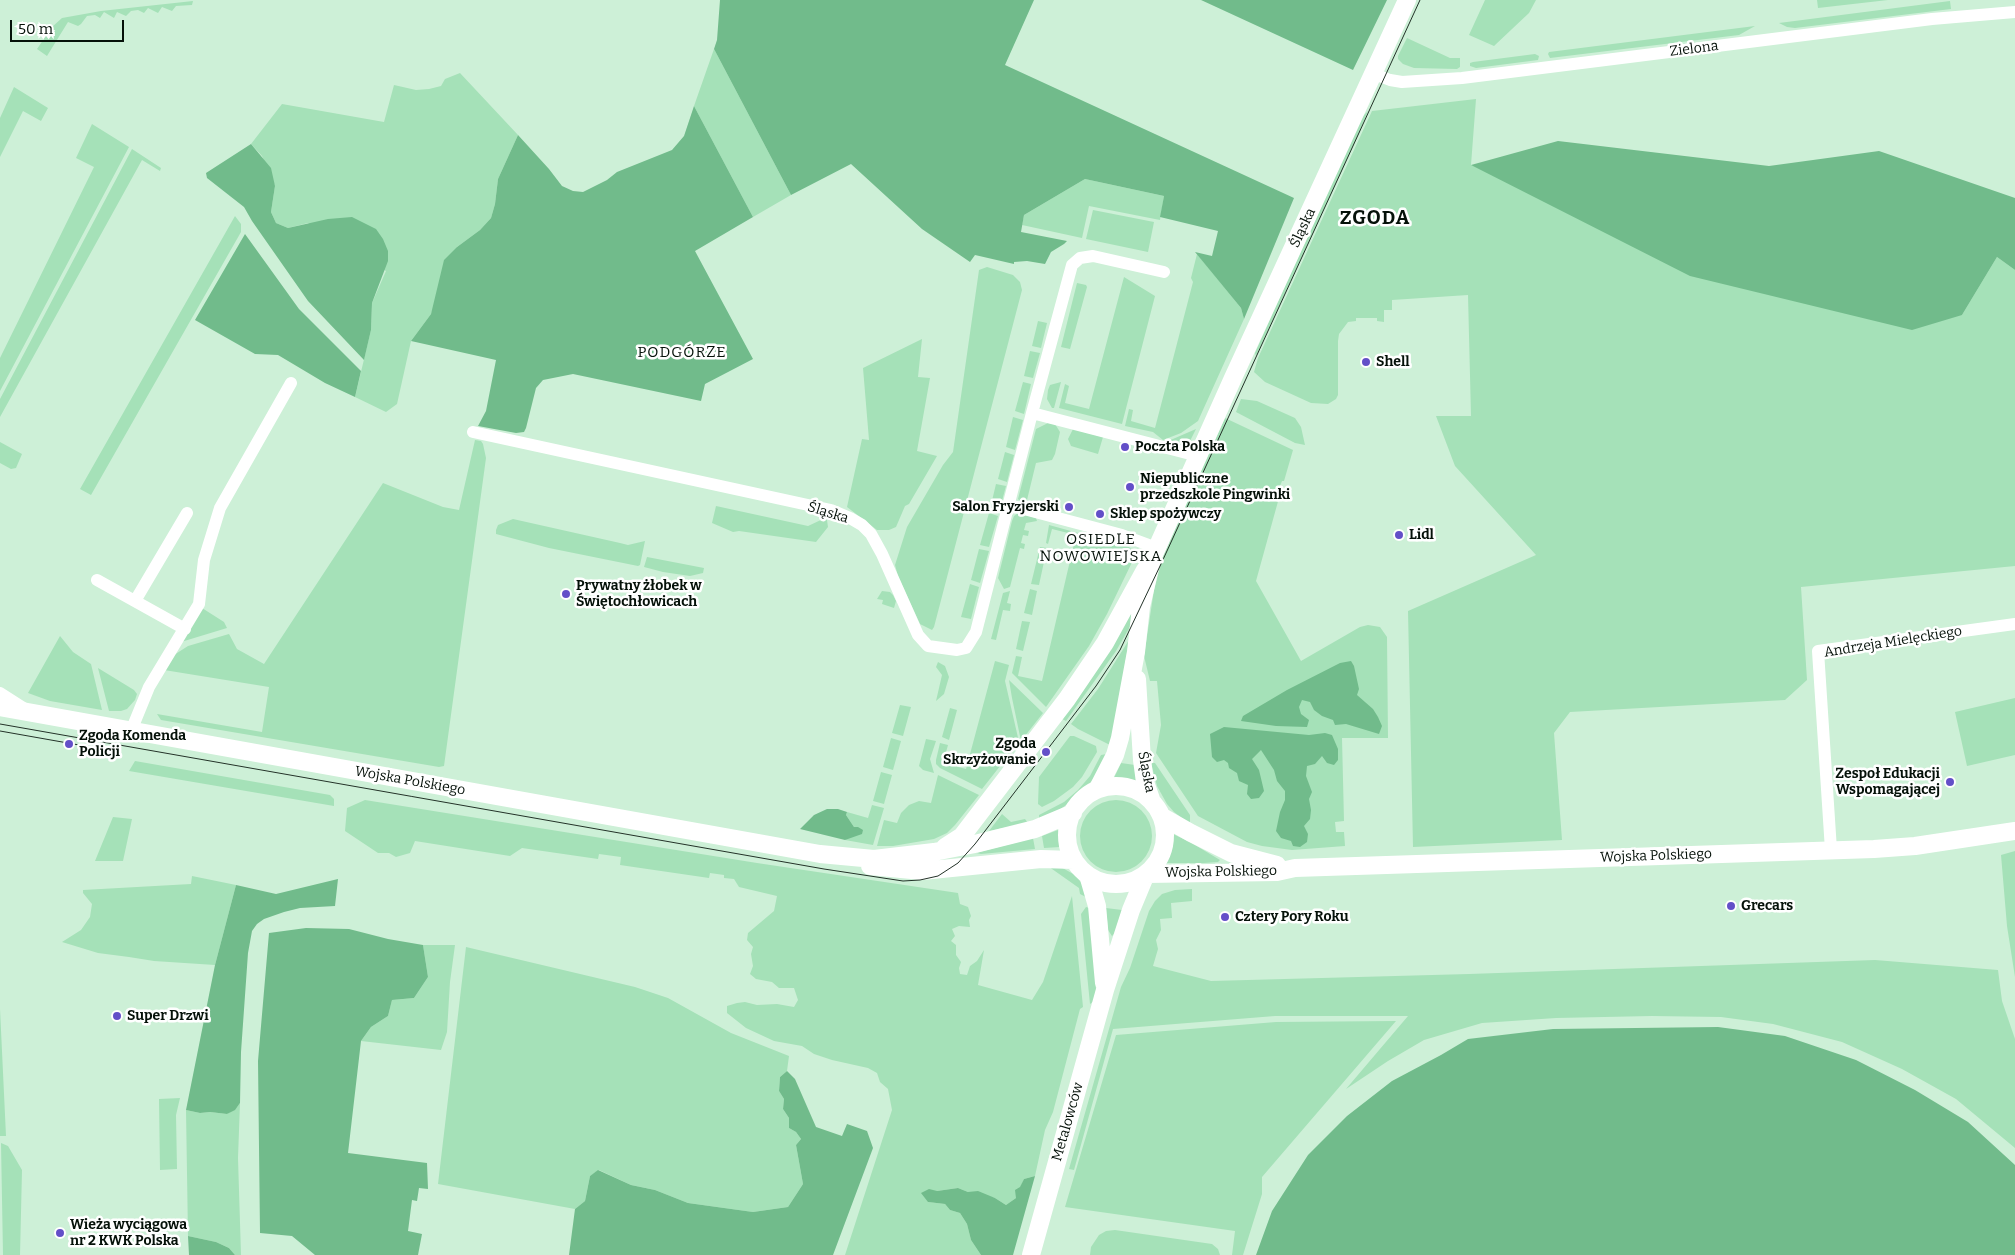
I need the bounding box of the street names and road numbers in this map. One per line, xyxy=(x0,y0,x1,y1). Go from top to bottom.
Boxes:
street label: Zielona xyxy=(1669,38,1719,60)
street label: Śląska xyxy=(1287,206,1319,250)
street label: Śląska xyxy=(806,499,850,527)
street label: Andrzeja Mielęckiego xyxy=(1823,623,1963,661)
street label: Śląska xyxy=(1134,750,1158,794)
street label: Wojska Polskiego xyxy=(353,763,467,799)
street label: Wojska Polskiego xyxy=(1600,846,1712,866)
street label: Wojska Polskiego xyxy=(1165,863,1277,881)
street label: Metalowców xyxy=(1049,1081,1087,1163)

